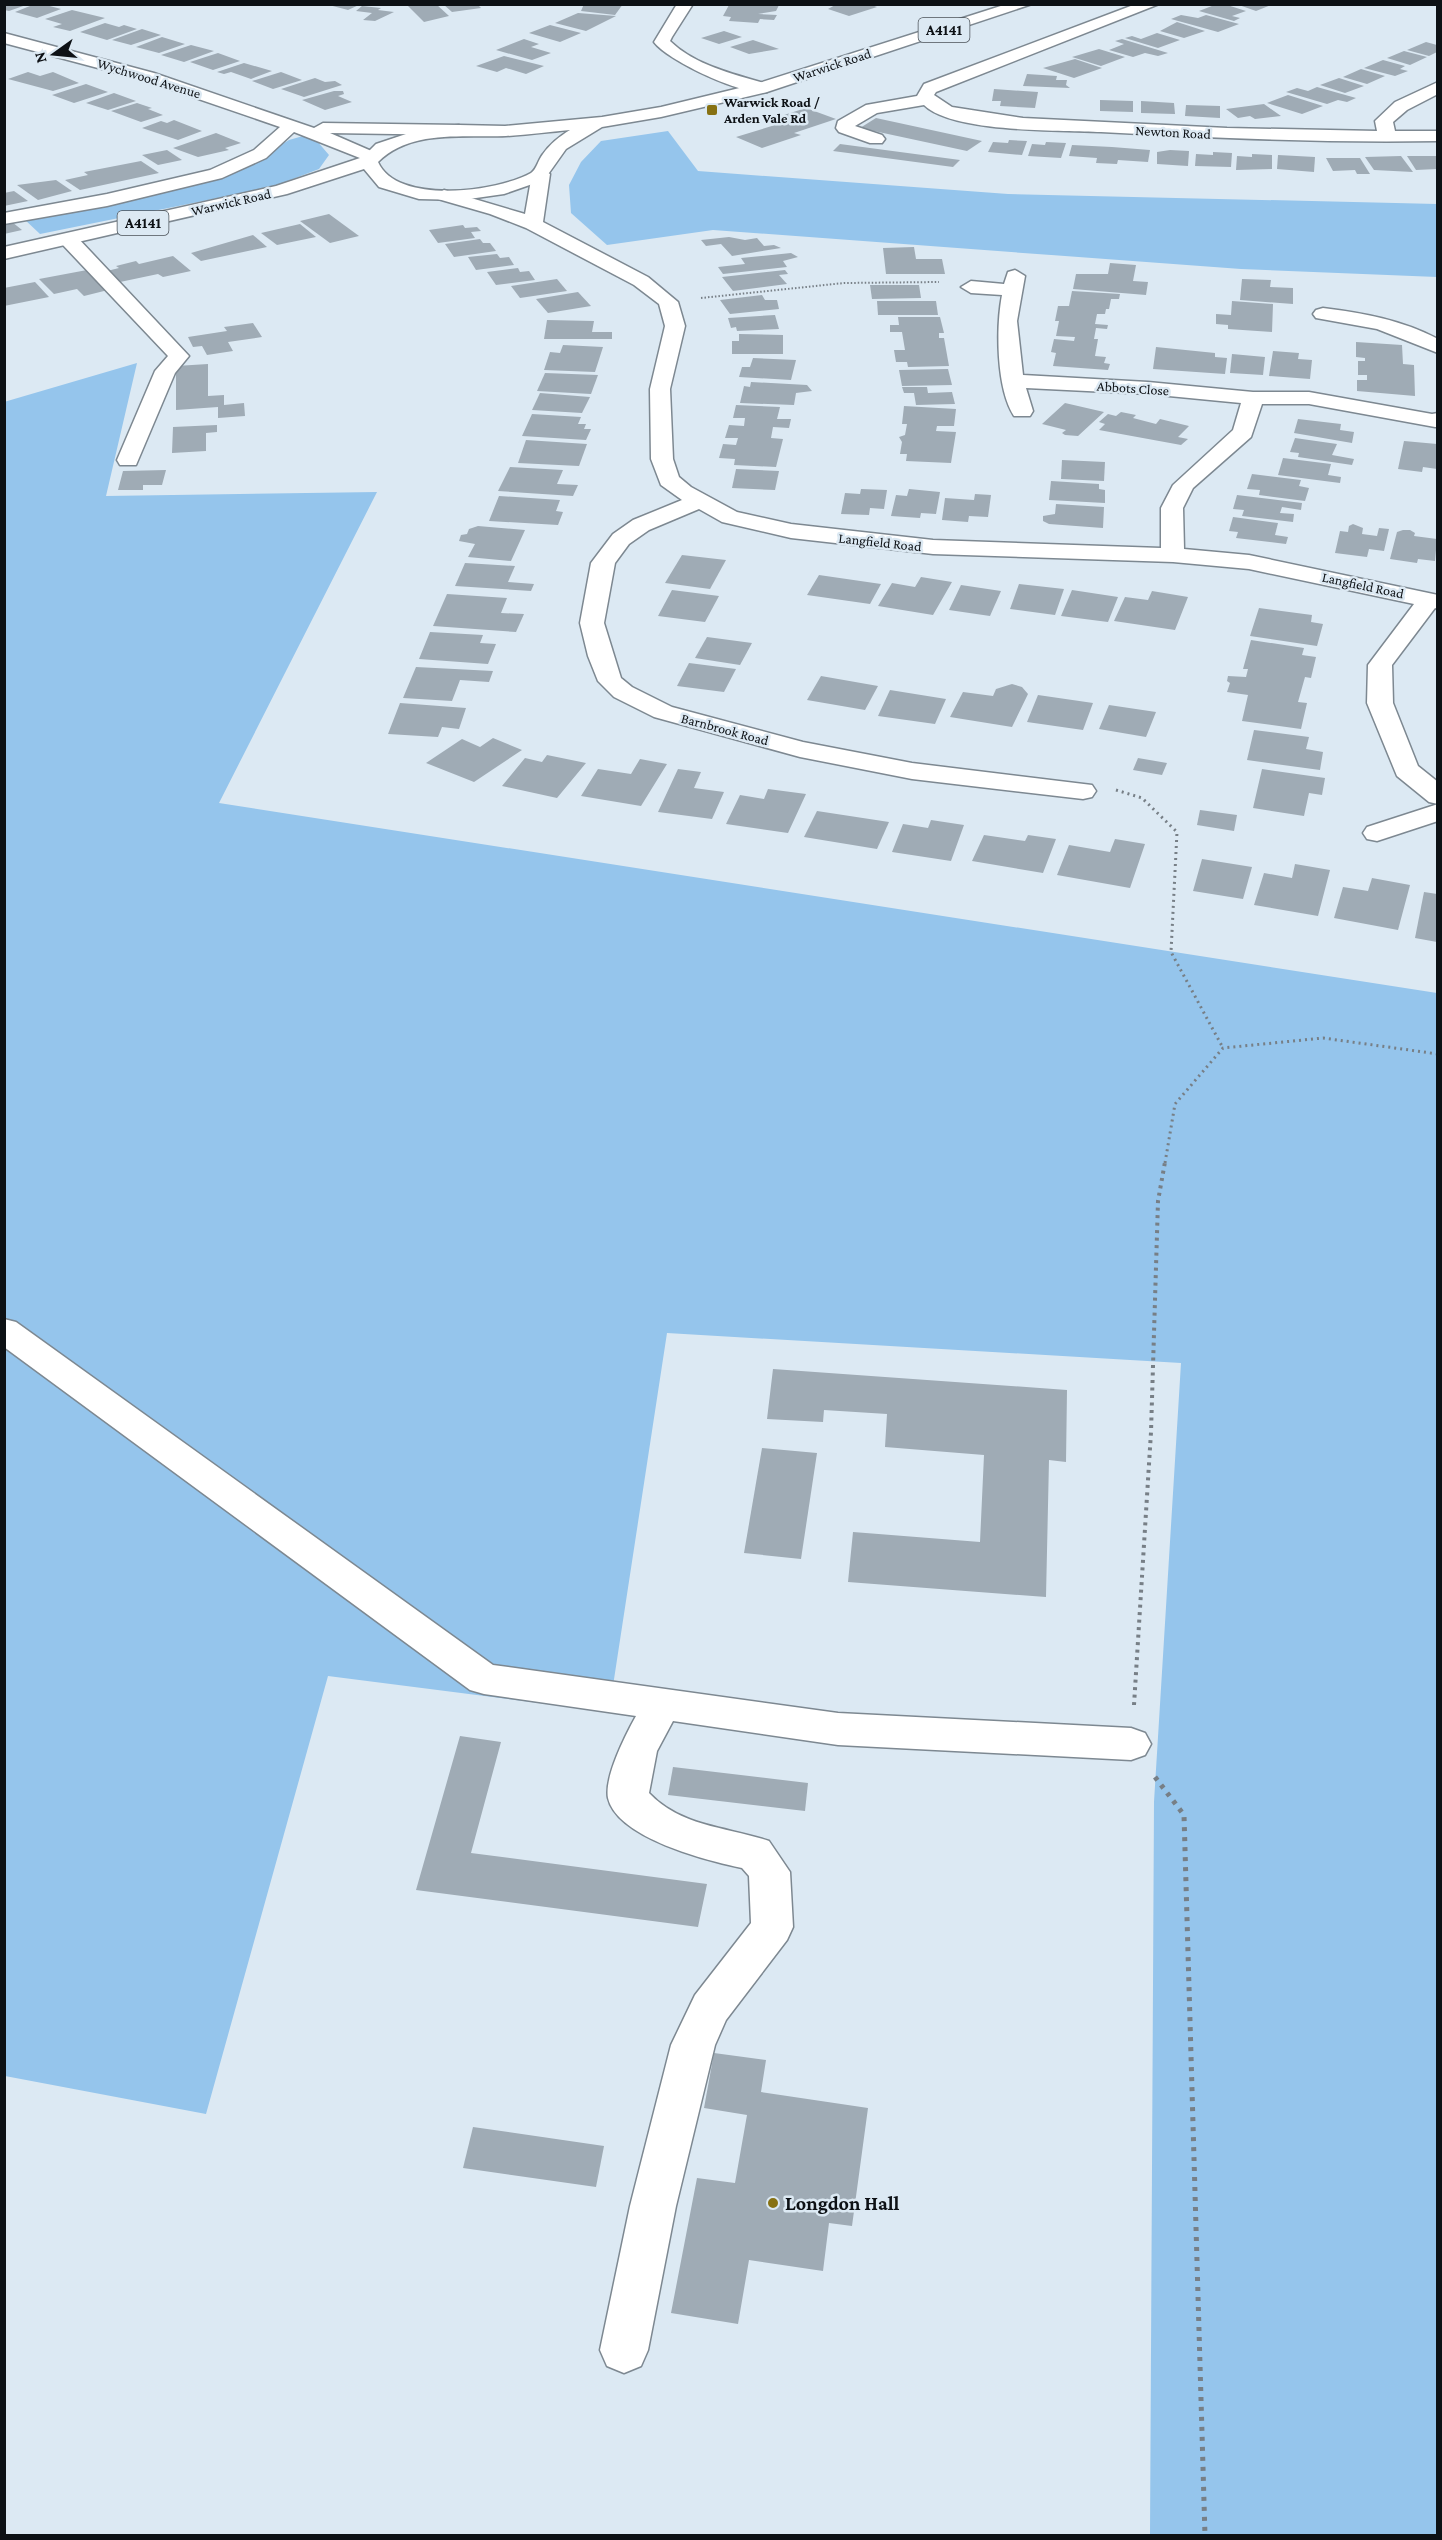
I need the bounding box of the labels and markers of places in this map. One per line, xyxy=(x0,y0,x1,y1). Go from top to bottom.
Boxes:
place label: Warwick Road / Arden Vale Rd xyxy=(723,94,820,126)
marker: Warwick Road / Arden Vale Rd xyxy=(705,103,719,117)
place label: Longdon Hall xyxy=(785,2192,900,2214)
marker: Longdon Hall xyxy=(766,2196,780,2210)

